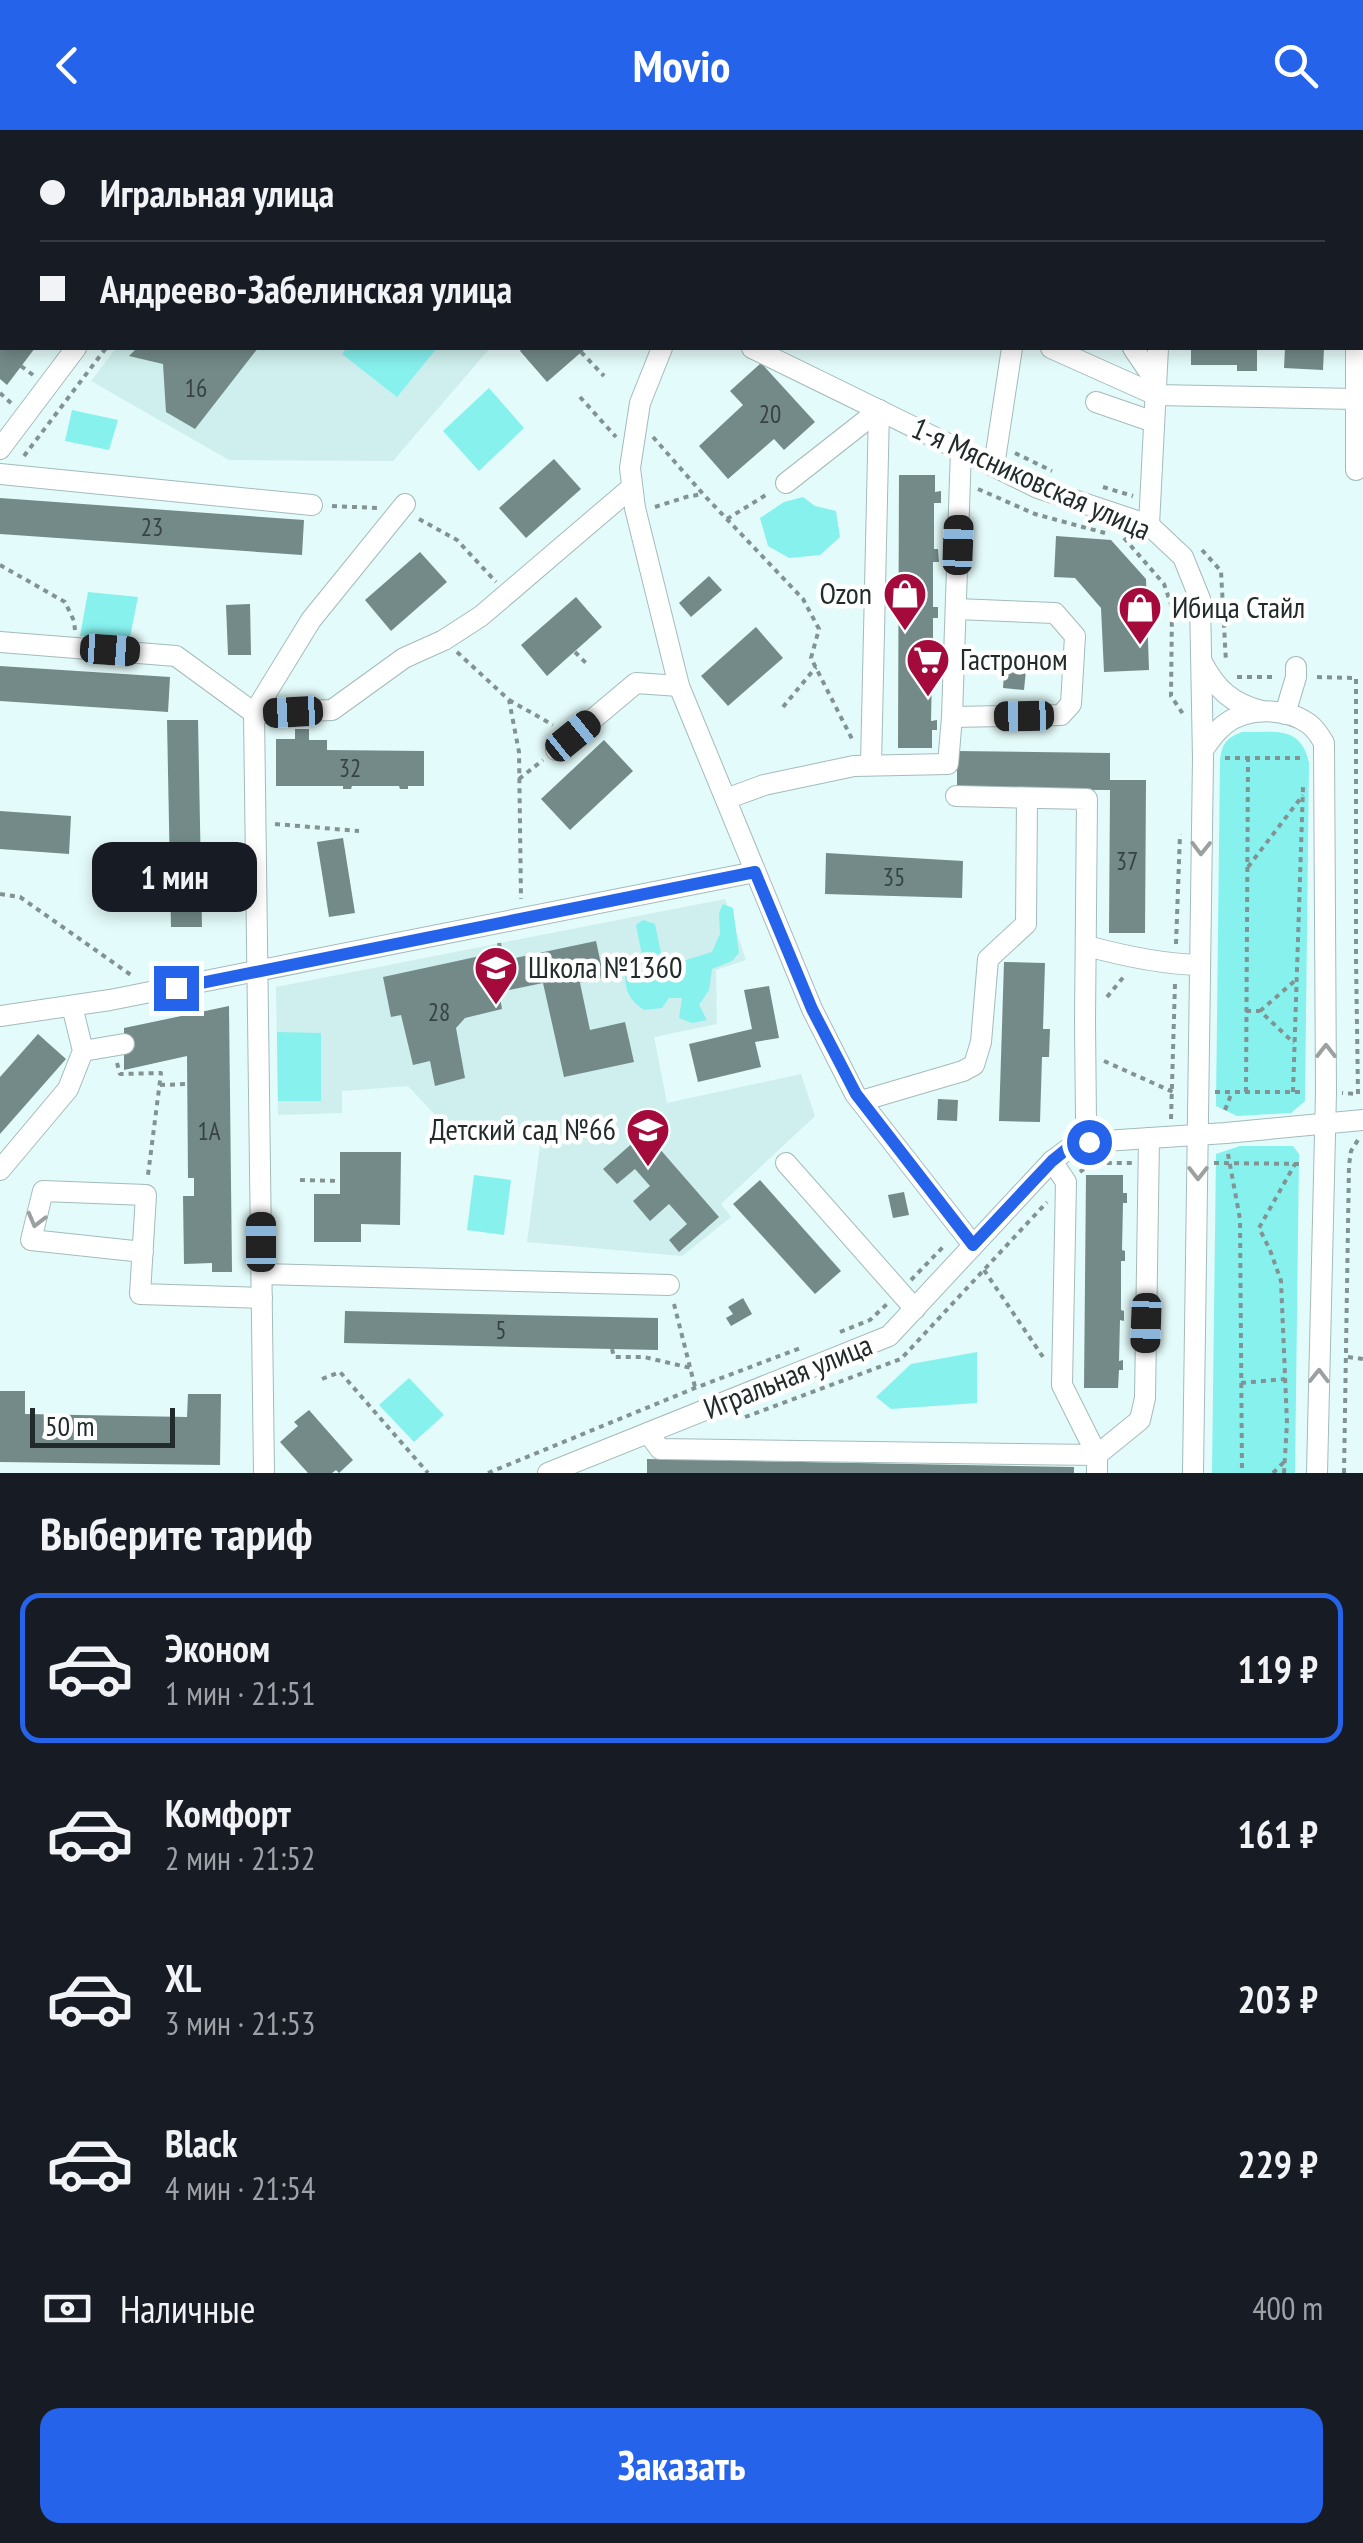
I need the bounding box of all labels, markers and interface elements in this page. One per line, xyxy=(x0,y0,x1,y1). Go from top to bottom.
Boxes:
text: Movio xyxy=(633,36,730,94)
icon: back xyxy=(40,38,95,93)
icon: search xyxy=(1268,38,1323,93)
text: Игральная улица xyxy=(100,168,334,217)
text: Андреево-Забелинская улица xyxy=(100,264,512,313)
house number: 16 xyxy=(185,372,207,404)
house number: 20 xyxy=(759,398,781,430)
street label: 1-я Мясниковская улица xyxy=(906,407,1157,548)
house number: 23 xyxy=(141,511,163,543)
car xyxy=(942,514,974,576)
shop icon: Ozon xyxy=(882,571,928,632)
place label: Ozon xyxy=(819,573,872,612)
shop icon: Ибица Стайл xyxy=(1117,585,1163,646)
place label: Ибица Стайл xyxy=(1172,587,1305,626)
car xyxy=(79,633,141,667)
supermarket icon: Гастроном xyxy=(905,637,951,698)
place label: Гастроном xyxy=(960,639,1068,678)
car xyxy=(262,695,324,729)
car xyxy=(994,700,1054,732)
car xyxy=(540,705,606,767)
house number: 32 xyxy=(339,752,361,784)
one-way arrow xyxy=(1190,840,1212,856)
callout: 1 мин xyxy=(94,843,258,913)
house number: 37 xyxy=(1116,845,1138,877)
text: 1 мин xyxy=(140,856,209,898)
house number: 35 xyxy=(883,861,905,893)
school or university icon: Школа №1360 xyxy=(473,945,519,1006)
place label: Школа №1360 xyxy=(528,947,683,986)
route end xyxy=(154,966,199,1011)
house number: 28 xyxy=(428,996,450,1028)
one-way arrow xyxy=(1315,1042,1336,1058)
school or university icon: Детский сад №66 xyxy=(625,1107,671,1168)
place label: Детский сад №66 xyxy=(430,1109,616,1148)
house number: 1А xyxy=(197,1115,221,1147)
route start xyxy=(1067,1120,1112,1165)
one-way arrow xyxy=(1187,1166,1209,1181)
one-way arrow xyxy=(26,1211,47,1228)
car xyxy=(246,1212,276,1272)
car xyxy=(1130,1292,1162,1354)
house number: 5 xyxy=(495,1314,507,1346)
street label: Игральная улица xyxy=(698,1324,877,1427)
one-way arrow xyxy=(1308,1367,1330,1382)
scale bar xyxy=(30,1403,175,1448)
text: 50 m xyxy=(45,1407,94,1444)
text: Выберите тариф xyxy=(40,1504,312,1562)
icon: car xyxy=(45,1623,135,1713)
text: Эконом xyxy=(165,1623,270,1672)
text: 119 ₽ xyxy=(1238,1644,1318,1693)
text: 1 мин · 21:51 xyxy=(165,1672,315,1714)
icon: car xyxy=(45,1788,135,1878)
text: Комфорт xyxy=(165,1788,291,1837)
text: 161 ₽ xyxy=(1238,1809,1318,1858)
text: 2 мин · 21:52 xyxy=(165,1837,315,1879)
icon: car xyxy=(45,1953,135,2043)
text: XL xyxy=(165,1953,201,2002)
text: 203 ₽ xyxy=(1238,1974,1318,2023)
text: 3 мин · 21:53 xyxy=(165,2002,315,2044)
icon: car xyxy=(45,2118,135,2208)
text: Black xyxy=(165,2118,238,2167)
text: 229 ₽ xyxy=(1238,2139,1318,2188)
text: 4 мин · 21:54 xyxy=(165,2167,315,2209)
icon: cash xyxy=(40,2281,95,2336)
text: Наличные xyxy=(120,2284,255,2333)
text: 400 m xyxy=(1252,2287,1323,2329)
button: Заказать xyxy=(40,2408,1323,2523)

